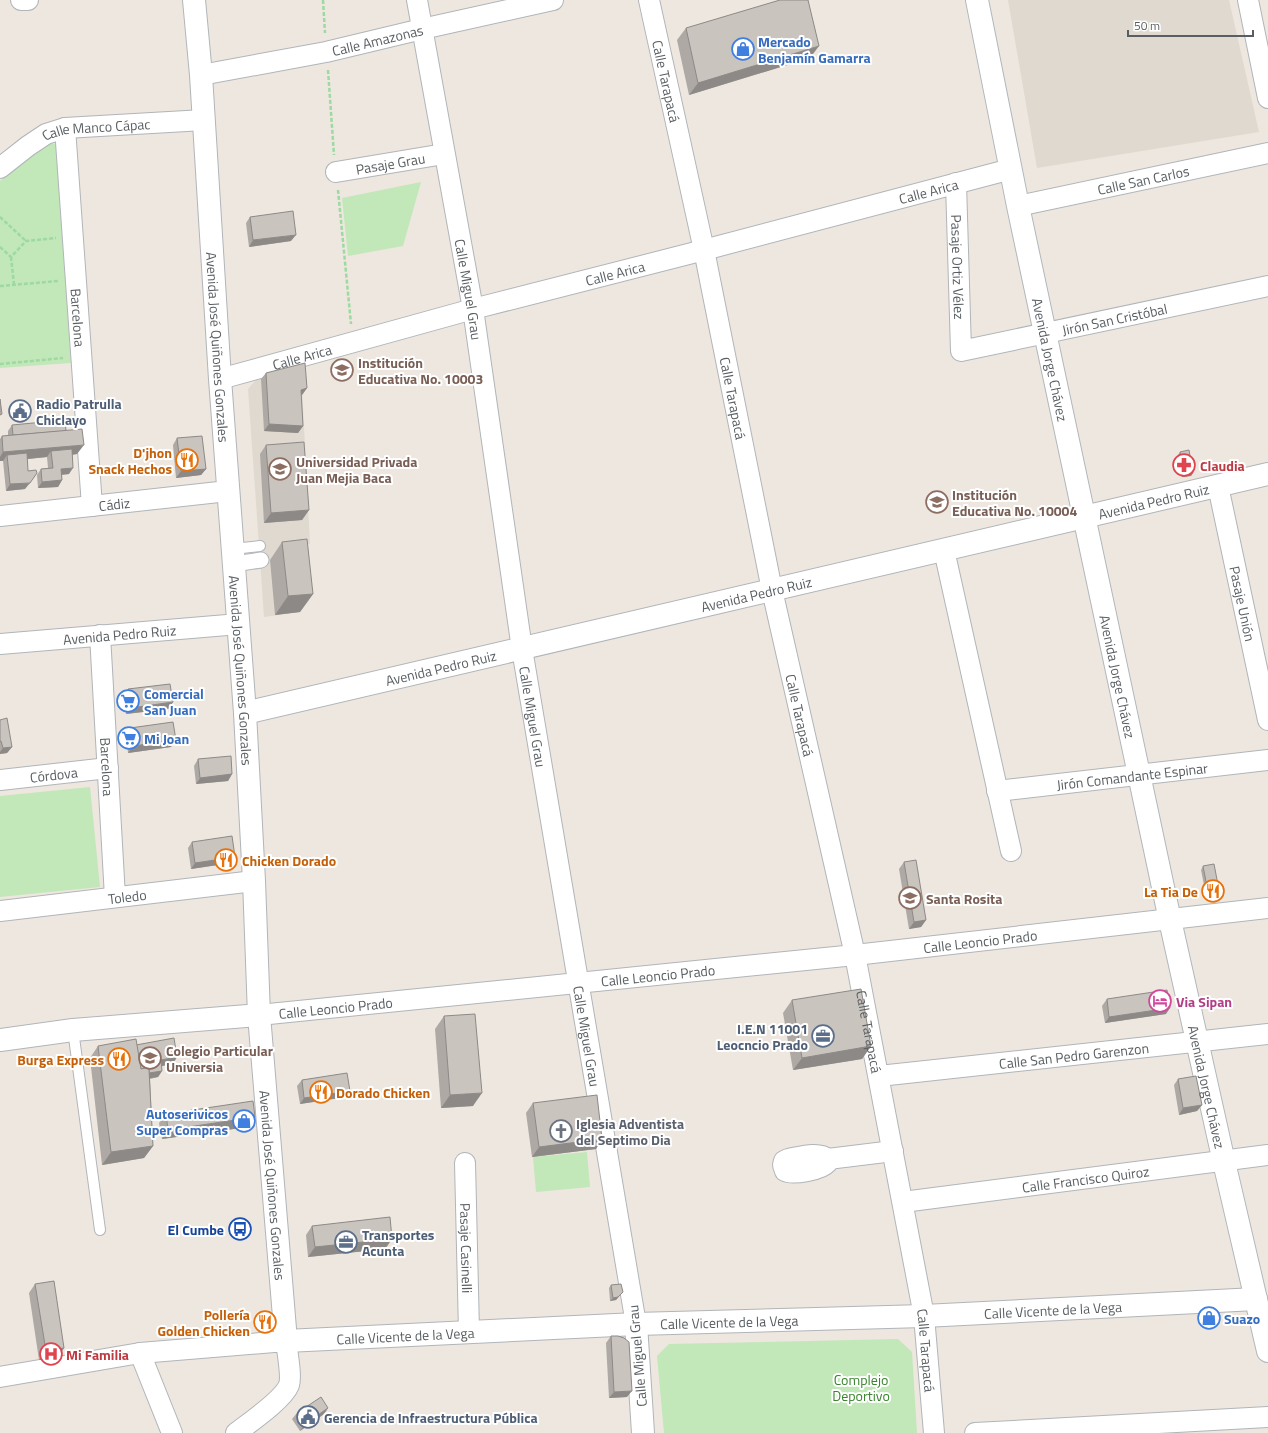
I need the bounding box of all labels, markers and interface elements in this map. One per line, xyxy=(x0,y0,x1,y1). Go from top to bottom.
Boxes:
scale bar xyxy=(1128,12,1253,38)
text: 50 m xyxy=(1134,16,1160,35)
street label: Calle Amazonas xyxy=(330,19,425,61)
place label: Mercado Benjamín Gamarra xyxy=(758,31,871,68)
shop icon: Mercado Benjamín Gamarra xyxy=(730,36,756,62)
street label: Calle Tarapacá xyxy=(648,38,686,124)
street label: Calle Manco Cápac xyxy=(37,113,151,145)
street label: Pasaje Grau xyxy=(354,147,426,179)
street label: Calle San Carlos xyxy=(1095,160,1191,199)
street label: Calle Arica xyxy=(896,173,960,209)
street label: Pasaje Ortiz Vélez xyxy=(946,214,971,320)
street label: Calle Miguel Grau xyxy=(450,237,488,341)
street label: Avenida José Quiñones Gonzales xyxy=(202,251,235,443)
street label: Calle Arica xyxy=(583,255,647,290)
street label: Barcelona xyxy=(66,288,91,348)
street label: Avenida Jorge Chávez xyxy=(1027,296,1074,423)
street label: Jirón San Cristóbal xyxy=(1060,297,1169,340)
street label: Calle Arica xyxy=(270,338,334,375)
place label: Institución Educativa No. 10003 xyxy=(358,352,483,389)
street label: Calle Tarapacá xyxy=(715,355,752,441)
school or university icon: Institución Educativa No. 10003 xyxy=(329,357,355,383)
place label: Radio Patrulla Chiclayo xyxy=(36,393,122,430)
public building icon: Radio Patrulla Chiclayo xyxy=(7,398,33,424)
place label: D'jhon Snack Hechos xyxy=(88,442,172,479)
restaurant icon: D'jhon Snack Hechos xyxy=(174,447,200,473)
place label: Universidad Privada Juan Mejia Baca xyxy=(296,451,417,488)
pharmacy icon: Claudia xyxy=(1171,452,1197,478)
place label: Claudia xyxy=(1200,455,1245,476)
school or university icon: Universidad Privada Juan Mejia Baca xyxy=(267,456,293,482)
street label: Avenida Pedro Ruiz xyxy=(1096,478,1211,524)
place label: Institución Educativa No. 10004 xyxy=(952,484,1077,521)
school or university icon: Institución Educativa No. 10004 xyxy=(924,489,950,515)
street label: Cádiz xyxy=(98,491,131,516)
street label: Pasaje Unión xyxy=(1225,564,1261,643)
street label: Avenida Pedro Ruiz xyxy=(699,570,814,617)
street label: Avenida José Quiñones Gonzales xyxy=(224,574,258,766)
street label: Avenida Jorge Chávez xyxy=(1095,613,1141,740)
street label: Avenida Pedro Ruiz xyxy=(62,619,177,649)
street label: Avenida Pedro Ruiz xyxy=(383,644,498,690)
street label: Calle Miguel Grau xyxy=(515,664,552,769)
street label: Calle Tarapacá xyxy=(781,672,820,758)
place label: Comercial San Juan xyxy=(144,683,204,720)
supermarket icon: Comercial San Juan xyxy=(115,688,141,714)
supermarket icon: Mi Joan xyxy=(116,725,142,751)
place label: Mi Joan xyxy=(144,728,189,749)
street label: Barcelona xyxy=(95,737,120,797)
street label: Jirón Comandante Espinar xyxy=(1055,756,1209,795)
street label: Córdova xyxy=(29,761,79,787)
restaurant icon: Chicken Dorado xyxy=(213,847,239,873)
place label: Chicken Dorado xyxy=(242,850,336,871)
restaurant icon: La Tia De xyxy=(1200,878,1226,904)
place label: La Tia De xyxy=(1144,881,1198,902)
street label: Toledo xyxy=(107,883,148,909)
school or university icon: Santa Rosita xyxy=(897,885,923,911)
place label: Santa Rosita xyxy=(926,888,1002,909)
street label: Calle Leoncio Prado xyxy=(922,924,1038,958)
street label: Calle Leoncio Prado xyxy=(600,959,716,991)
street label: Calle Miguel Grau xyxy=(569,984,606,1088)
street label: Calle Tarapacá xyxy=(851,988,888,1075)
hotel icon: Via Sipan xyxy=(1147,988,1173,1014)
street label: Calle Leoncio Prado xyxy=(278,991,394,1023)
place label: Via Sipan xyxy=(1176,991,1232,1012)
place label: I.E.N 11001 Leocncio Prado xyxy=(717,1018,808,1055)
office icon: I.E.N 11001 Leocncio Prado xyxy=(810,1023,836,1049)
street label: Avenida Jorge Chávez xyxy=(1183,1023,1231,1150)
street label: Calle San Pedro Garenzon xyxy=(998,1036,1150,1073)
place label: Colegio Particular Universia xyxy=(166,1040,273,1077)
school or university icon: Colegio Particular Universia xyxy=(137,1045,163,1071)
restaurant icon: Burga Express xyxy=(106,1046,132,1072)
place label: Burga Express xyxy=(17,1049,104,1070)
restaurant icon: Dorado Chicken xyxy=(308,1079,334,1105)
place label: Dorado Chicken xyxy=(336,1082,430,1103)
street label: Avenida José Quiñones Gonzales xyxy=(255,1089,291,1281)
place label: Autoserivicos Super Compras xyxy=(136,1103,228,1140)
shop icon: Autoserivicos Super Compras xyxy=(231,1108,257,1134)
place label: Iglesia Adventista del Septimo Dia xyxy=(576,1113,684,1150)
church icon: Iglesia Adventista del Septimo Dia xyxy=(548,1118,574,1144)
street label: Calle Francisco Quiroz xyxy=(1021,1160,1150,1197)
street label: Pasaje Casinelli xyxy=(455,1203,479,1293)
bus stop icon: El Cumbe xyxy=(227,1216,253,1242)
place label: El Cumbe xyxy=(168,1219,224,1240)
place label: Transportes Acunta xyxy=(362,1224,435,1261)
office icon: Transportes Acunta xyxy=(333,1229,359,1255)
street label: Calle Vicente de la Vega xyxy=(983,1295,1123,1323)
place label: Pollería Golden Chicken xyxy=(157,1304,250,1341)
street label: Calle Miguel Grau xyxy=(622,1304,652,1408)
shop icon: Suazo xyxy=(1196,1305,1222,1331)
street label: Calle Tarapacá xyxy=(912,1307,941,1393)
place label: Suazo xyxy=(1224,1308,1260,1329)
restaurant icon: Pollería Golden Chicken xyxy=(252,1309,278,1335)
street label: Calle Vicente de la Vega xyxy=(660,1309,799,1334)
street label: Calle Vicente de la Vega xyxy=(336,1321,475,1349)
hospital icon: Mi Familia xyxy=(38,1341,64,1367)
place label: Mi Familia xyxy=(66,1344,129,1365)
park label: Complejo Deportivo xyxy=(832,1369,890,1406)
public building icon: Gerencia de Infraestructura Pública xyxy=(295,1404,321,1430)
place label: Gerencia de Infraestructura Pública xyxy=(324,1407,538,1428)

